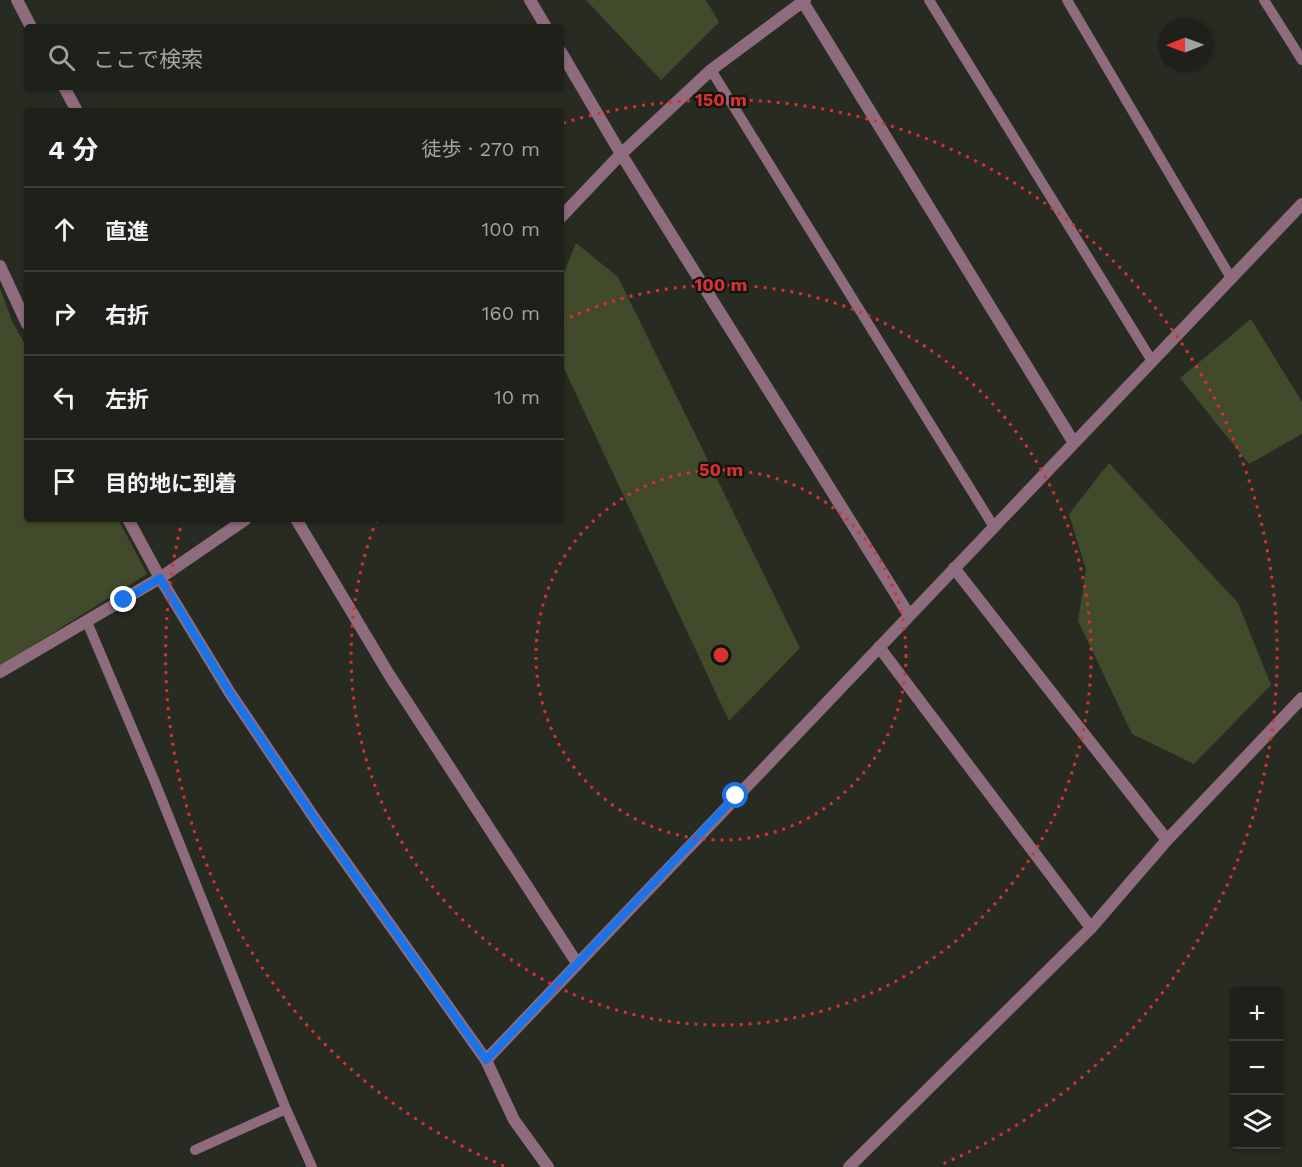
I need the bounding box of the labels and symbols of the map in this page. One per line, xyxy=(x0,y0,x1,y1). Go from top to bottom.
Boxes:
north arrow xyxy=(1158,18,1212,72)
text: 150 m xyxy=(695,89,747,110)
text: 100 m xyxy=(694,274,748,295)
text: 50 m xyxy=(699,459,743,480)
route end xyxy=(110,586,136,612)
centre of rings xyxy=(711,645,731,665)
route start xyxy=(722,782,748,808)

